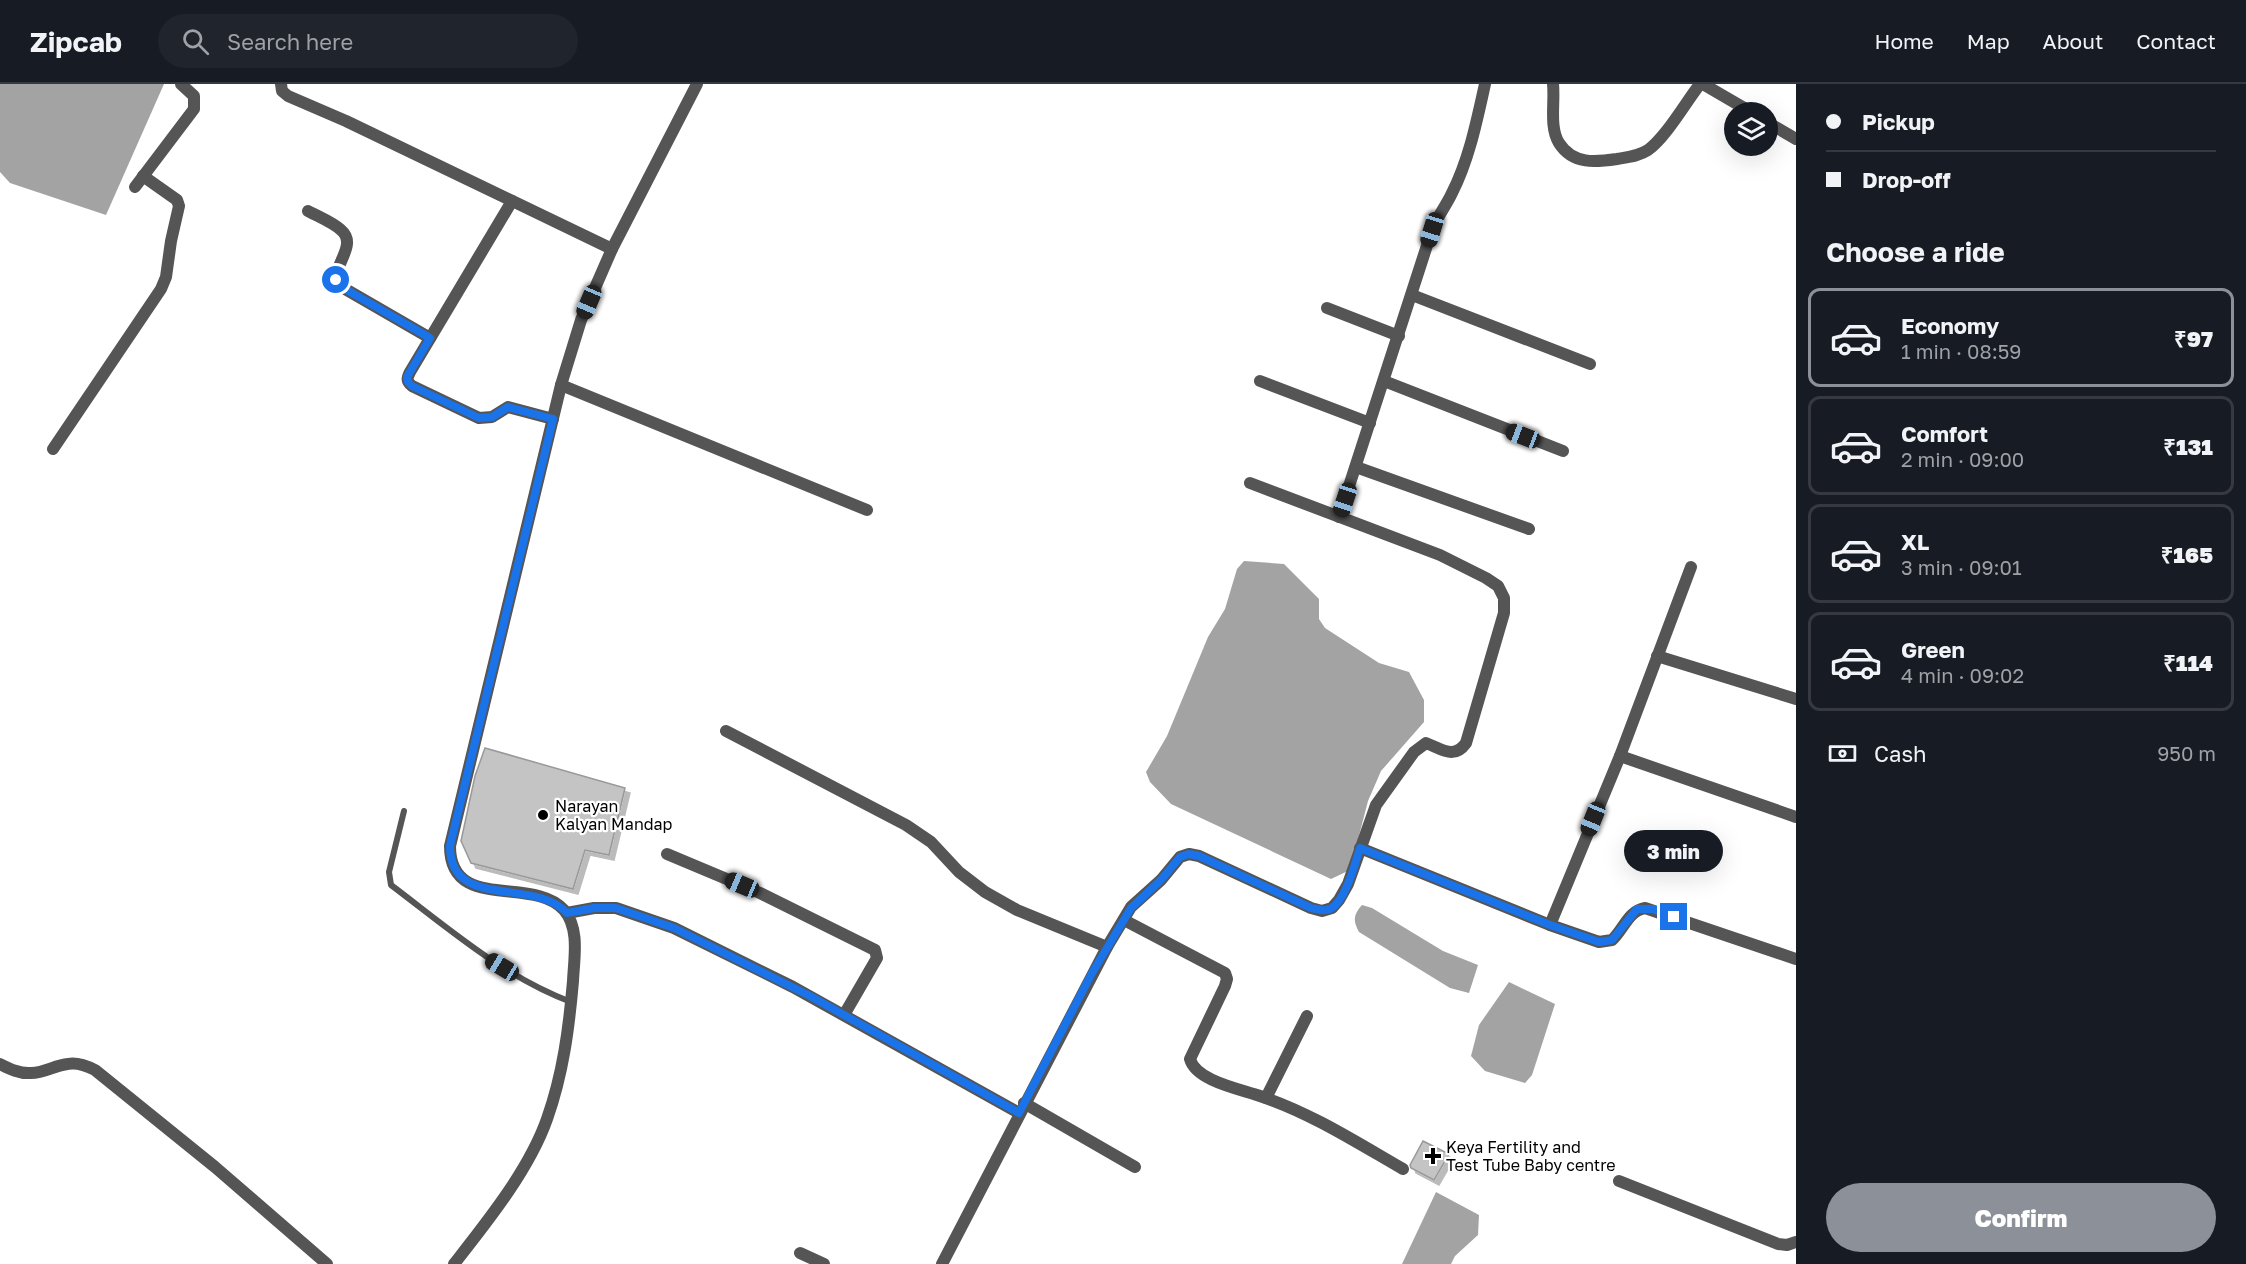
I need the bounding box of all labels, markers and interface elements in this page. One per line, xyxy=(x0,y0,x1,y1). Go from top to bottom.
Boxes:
search box xyxy=(158,14,578,68)
text: Zipcab xyxy=(30,25,122,58)
icon: search xyxy=(179,25,212,58)
text: Search here xyxy=(227,28,353,55)
text: Home xyxy=(1874,28,1934,54)
text: Map xyxy=(1967,28,2010,54)
text: About xyxy=(2043,28,2103,54)
text: Contact xyxy=(2136,28,2216,54)
map controls xyxy=(1724,102,1778,156)
button: layers xyxy=(1724,102,1778,156)
text: Pickup xyxy=(1862,108,1935,135)
text: Drop-off xyxy=(1862,166,1951,193)
car xyxy=(1418,210,1446,250)
text: Choose a ride xyxy=(1826,236,2005,268)
route start xyxy=(322,266,349,293)
car xyxy=(574,282,604,322)
icon: car xyxy=(1829,311,1883,365)
text: Economy xyxy=(1901,312,1999,339)
text: ₹97 xyxy=(2174,325,2213,352)
text: 1 min · 08:59 xyxy=(1901,339,2021,363)
icon: car xyxy=(1829,419,1883,473)
text: Comfort xyxy=(1901,420,1988,447)
car xyxy=(1503,421,1543,451)
text: ₹131 xyxy=(2163,433,2213,460)
text: 2 min · 09:00 xyxy=(1901,447,2024,471)
car xyxy=(1331,480,1359,520)
icon: car xyxy=(1829,527,1883,581)
text: XL xyxy=(1901,528,1929,555)
text: ₹165 xyxy=(2161,541,2213,568)
text: 3 min · 09:01 xyxy=(1901,555,2022,579)
icon: car xyxy=(1829,635,1883,689)
text: Green xyxy=(1901,636,1965,663)
text: ₹114 xyxy=(2163,649,2213,676)
text: 4 min · 09:02 xyxy=(1901,663,2024,687)
icon: cash xyxy=(1826,737,1859,770)
text: Cash xyxy=(1874,740,1927,767)
text: 950 m xyxy=(2157,741,2216,765)
place label: Narayan Kalyan Mandap xyxy=(555,796,673,834)
car xyxy=(1578,799,1608,839)
marker: Narayan Kalyan Mandap xyxy=(536,808,550,822)
callout: 3 min xyxy=(1624,830,1724,872)
text: 3 min xyxy=(1647,839,1700,863)
car xyxy=(722,870,762,900)
route end xyxy=(1660,903,1687,930)
car xyxy=(482,950,522,984)
place label: Keya Fertility and Test Tube Baby centre xyxy=(1446,1137,1616,1175)
marker: Keya Fertility and Test Tube Baby centre xyxy=(1424,1147,1442,1165)
button: Confirm xyxy=(1826,1183,2216,1252)

